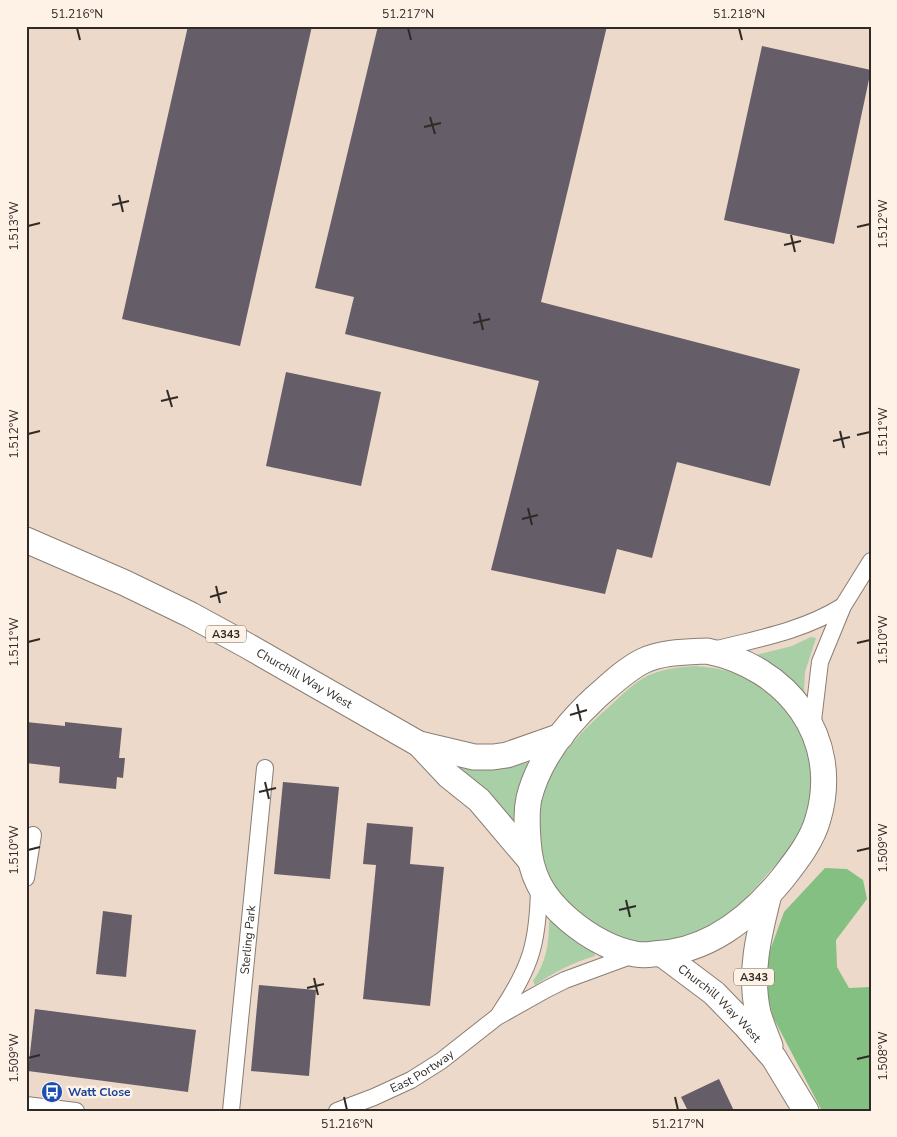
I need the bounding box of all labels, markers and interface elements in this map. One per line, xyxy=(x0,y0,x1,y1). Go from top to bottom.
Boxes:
text: 51.216°N xyxy=(51,6,103,22)
text: 51.217°N xyxy=(382,6,434,22)
text: 51.218°N xyxy=(713,6,765,22)
text: 1.512°W xyxy=(875,199,891,249)
text: 1.513°W xyxy=(6,201,22,251)
text: 1.511°W xyxy=(875,407,891,457)
text: 1.512°W xyxy=(6,409,22,459)
text: 1.510°W xyxy=(875,615,891,665)
text: 1.511°W xyxy=(6,617,22,667)
road number: A343 xyxy=(206,626,246,642)
street label: Churchill Way West xyxy=(253,644,356,713)
text: 1.509°W xyxy=(875,823,891,873)
text: 1.510°W xyxy=(6,825,22,875)
street label: Sterling Park xyxy=(237,903,259,975)
street label: Churchill Way West xyxy=(675,961,765,1046)
road number: A343 xyxy=(734,969,774,986)
text: 1.508°W xyxy=(875,1031,891,1081)
text: 1.509°W xyxy=(6,1033,22,1083)
street label: East Portway xyxy=(388,1046,458,1097)
bus stop icon: Watt Close xyxy=(40,1080,64,1104)
place label: Watt Close xyxy=(68,1084,131,1100)
text: 51.216°N xyxy=(321,1116,373,1132)
text: 51.217°N xyxy=(652,1116,704,1132)

